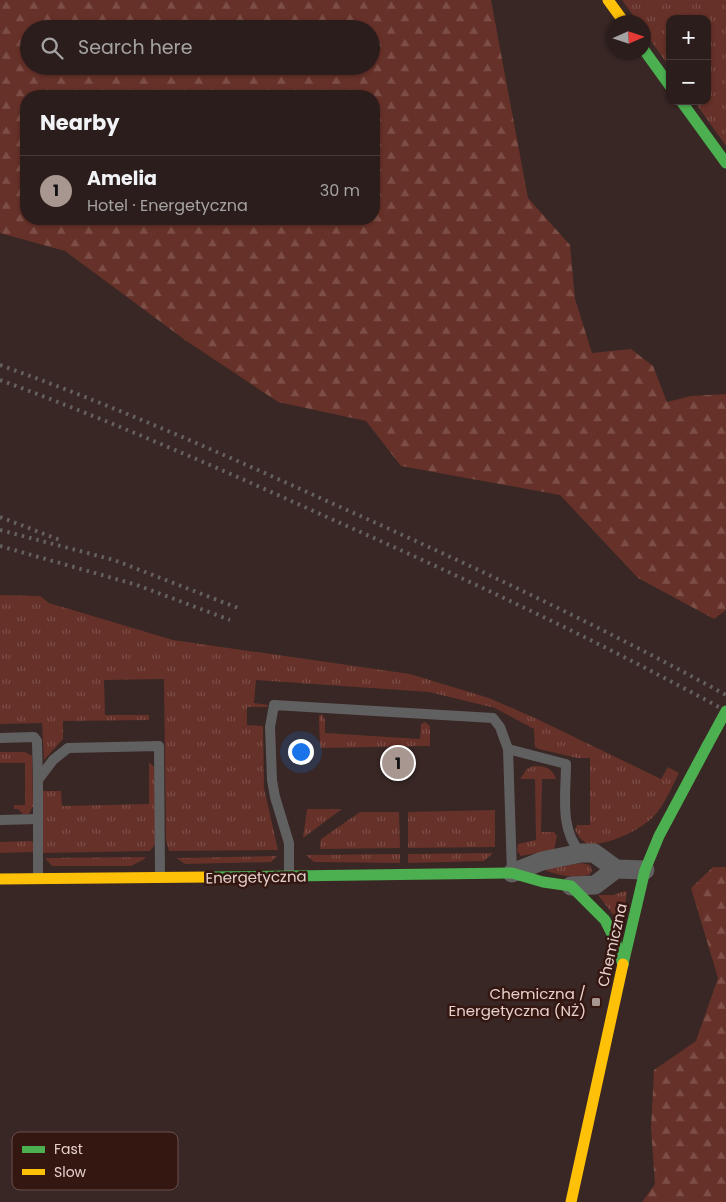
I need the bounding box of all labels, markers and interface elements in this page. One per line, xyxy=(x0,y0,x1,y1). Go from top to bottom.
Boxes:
north arrow xyxy=(606,15,651,60)
map controls xyxy=(666,15,711,105)
button: + xyxy=(666,15,711,60)
search box xyxy=(20,20,380,75)
icon: search xyxy=(38,34,66,62)
text: Search here xyxy=(78,34,192,61)
button: − xyxy=(666,60,711,105)
text: Nearby xyxy=(40,108,120,137)
text: Amelia xyxy=(87,165,157,192)
text: 1 xyxy=(53,179,59,202)
text: 30 m xyxy=(320,179,360,202)
text: Hotel · Energetyczna xyxy=(87,194,248,217)
your location xyxy=(288,739,314,765)
pin: 1 xyxy=(382,744,414,782)
street label: Energetyczna xyxy=(205,866,307,888)
street label: Chemiczna xyxy=(592,901,632,989)
place label: Chemiczna / Energetyczna (NŻ) xyxy=(449,983,586,1021)
marker: Chemiczna / Energetyczna (NŻ) xyxy=(590,996,602,1008)
legend xyxy=(12,1132,178,1190)
text: Fast xyxy=(54,1139,83,1159)
text: Slow xyxy=(54,1162,87,1182)

